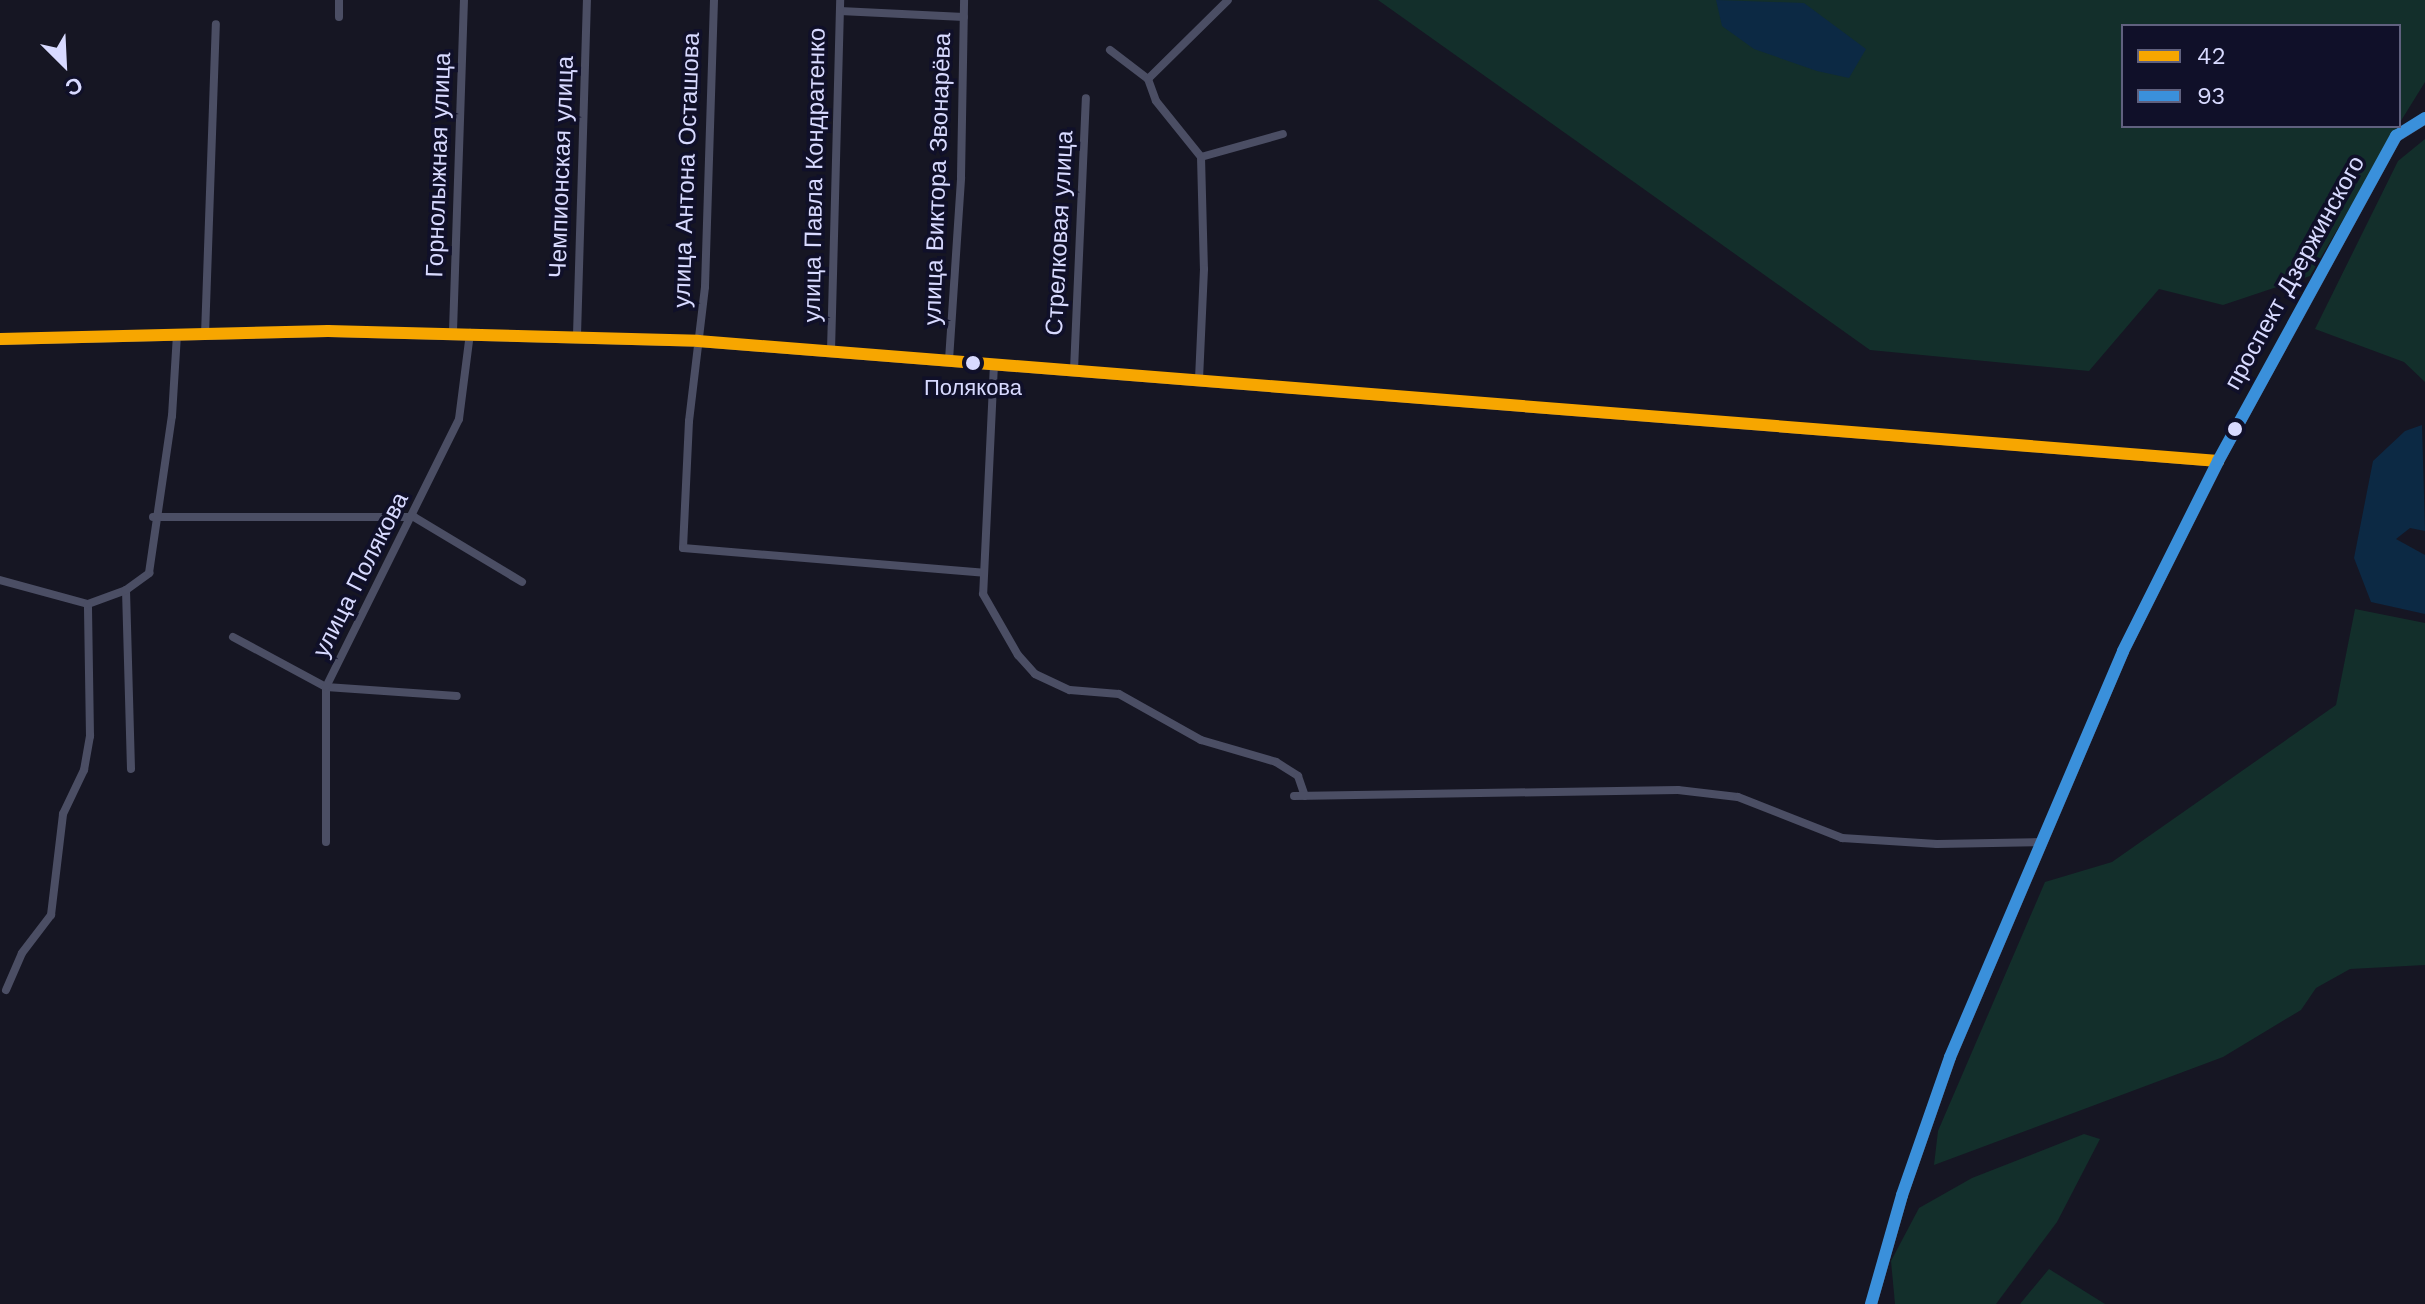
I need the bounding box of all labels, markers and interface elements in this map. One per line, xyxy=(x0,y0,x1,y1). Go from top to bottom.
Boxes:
north arrow xyxy=(24,24,104,104)
legend xyxy=(2121,24,2401,128)
street label: улица Павла Кондратенко xyxy=(798,27,832,323)
street label: улица Антона Осташова xyxy=(668,32,706,308)
street label: улица Виктора Звонарёва xyxy=(919,32,957,326)
text: 42 xyxy=(2197,42,2226,70)
street label: Горнолыжная улица xyxy=(421,52,457,278)
street label: Чемпионская улица xyxy=(544,55,580,279)
text: С xyxy=(62,72,86,101)
text: 93 xyxy=(2197,82,2225,110)
street label: Стрелковая улица xyxy=(1040,130,1080,336)
street label: проспект Дзержинского xyxy=(2219,151,2371,395)
marker: Полякова xyxy=(965,355,981,371)
place label: Полякова xyxy=(924,375,1022,401)
unlabelled marker xyxy=(2227,421,2243,437)
street label: улица Полякова xyxy=(307,488,415,662)

